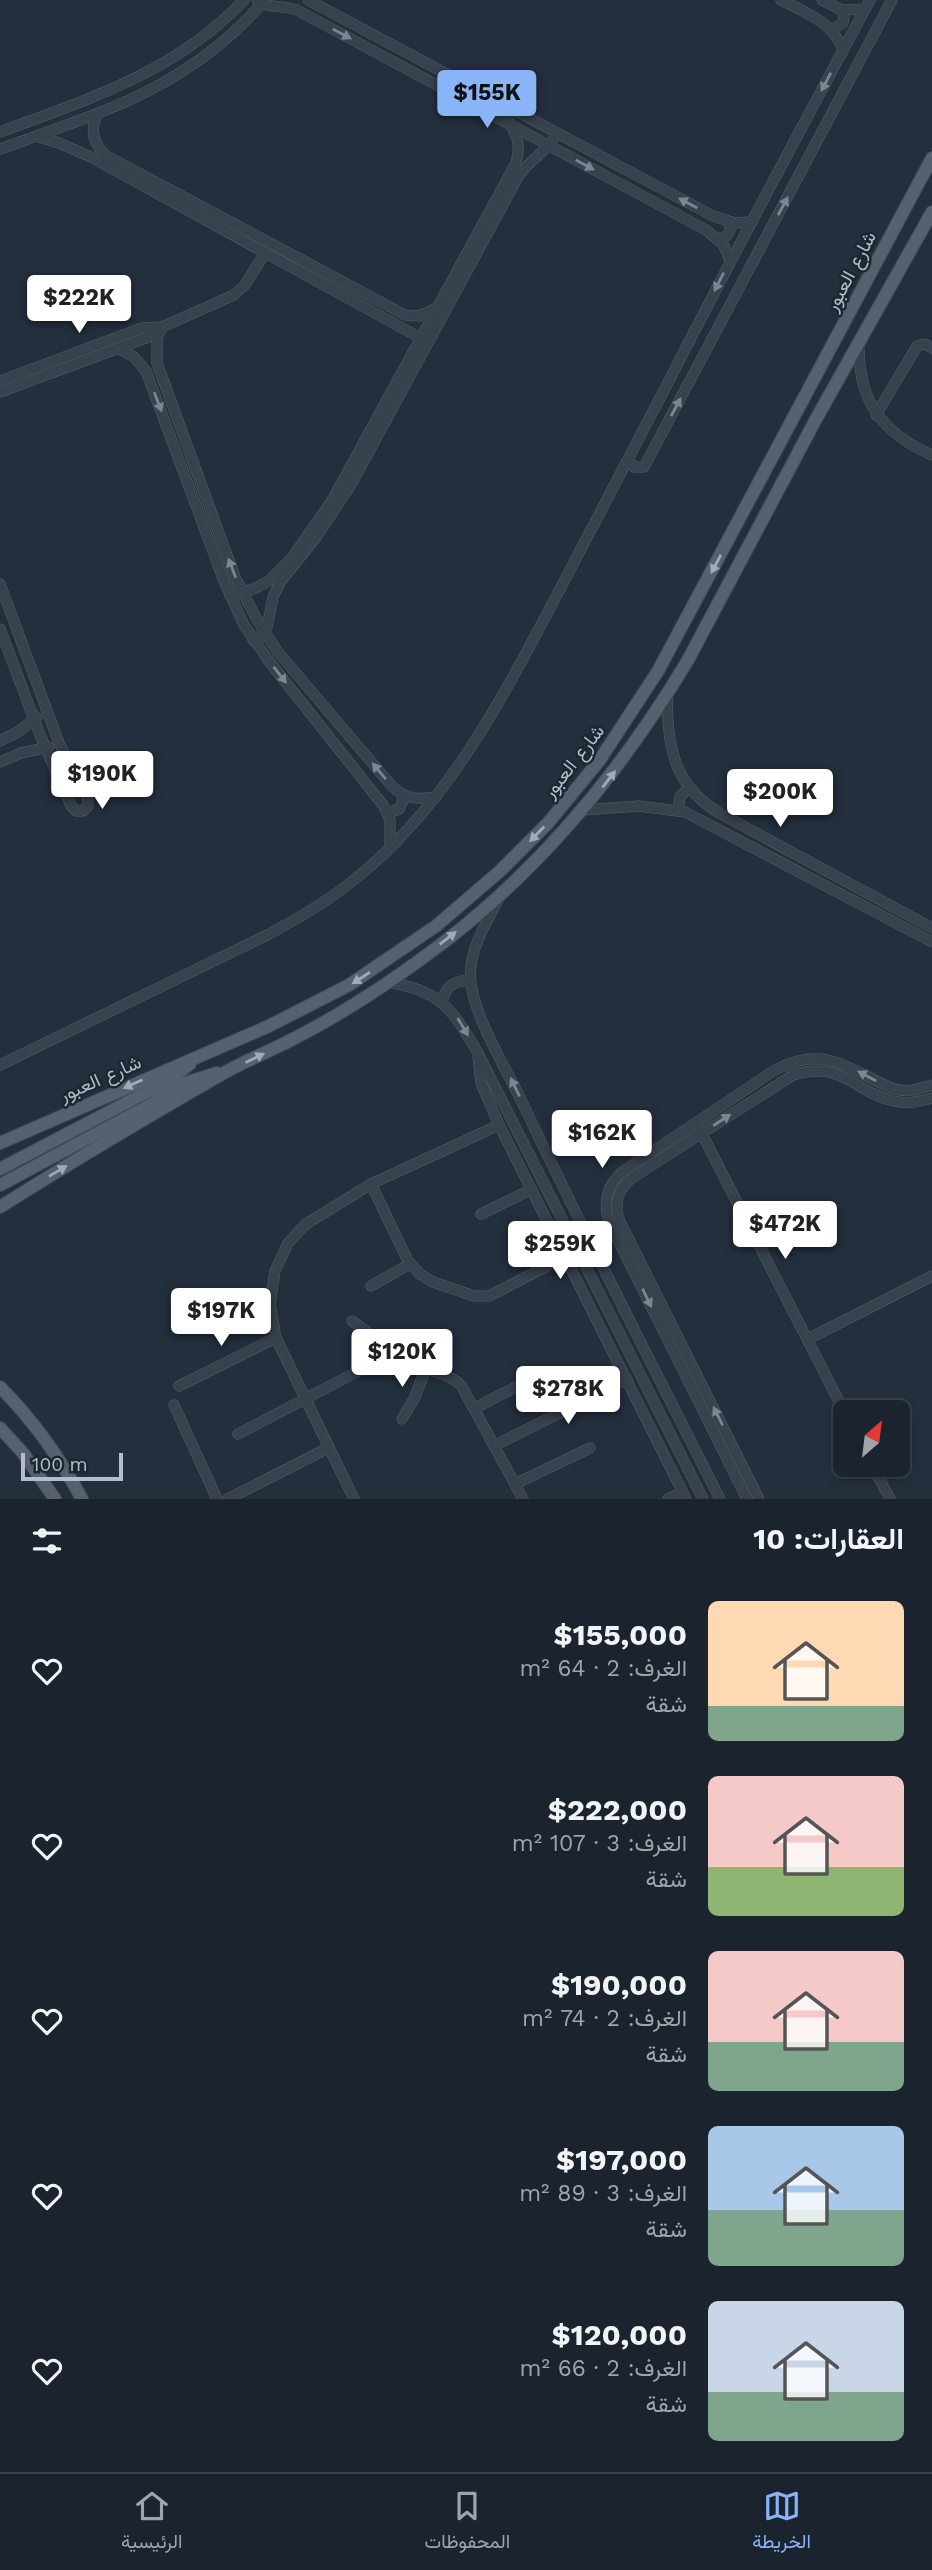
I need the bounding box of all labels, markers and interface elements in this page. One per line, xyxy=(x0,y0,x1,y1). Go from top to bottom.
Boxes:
one-way arrow xyxy=(332,28,352,40)
pin: $155K xyxy=(438,71,536,130)
one-way arrow xyxy=(821,72,832,92)
text: $155K xyxy=(453,79,521,106)
one-way arrow xyxy=(576,159,595,171)
one-way arrow xyxy=(777,196,789,216)
one-way arrow xyxy=(678,198,698,209)
street label: شارع العبور xyxy=(819,227,882,316)
one-way arrow xyxy=(713,272,725,292)
pin: $222K xyxy=(30,276,128,335)
text: $222K xyxy=(43,284,115,311)
one-way arrow xyxy=(153,392,164,413)
one-way arrow xyxy=(670,397,682,417)
one-way arrow xyxy=(710,554,721,574)
one-way arrow xyxy=(226,557,237,578)
one-way arrow xyxy=(272,667,287,684)
street label: شارع العبور xyxy=(537,720,610,804)
pin: $190K xyxy=(53,752,151,811)
text: $190K xyxy=(67,760,137,787)
one-way arrow xyxy=(371,762,386,780)
one-way arrow xyxy=(602,770,617,788)
pin: $200K xyxy=(731,770,829,829)
text: $200K xyxy=(743,778,817,805)
one-way arrow xyxy=(529,826,545,843)
one-way arrow xyxy=(439,931,457,946)
one-way arrow xyxy=(351,971,371,984)
one-way arrow xyxy=(456,1018,469,1037)
street label: شارع العبور xyxy=(55,1050,145,1108)
one-way arrow xyxy=(245,1052,265,1063)
one-way arrow xyxy=(857,1071,877,1083)
one-way arrow xyxy=(509,1077,520,1097)
one-way arrow xyxy=(123,1078,143,1090)
pin: $162K xyxy=(553,1110,651,1170)
one-way arrow xyxy=(712,1113,732,1126)
text: $162K xyxy=(568,1119,636,1146)
one-way arrow xyxy=(48,1165,67,1178)
pin: $472K xyxy=(736,1202,834,1261)
text: $472K xyxy=(749,1210,821,1237)
pin: $259K xyxy=(511,1222,609,1281)
text: $259K xyxy=(524,1230,596,1257)
pin: $197K xyxy=(172,1288,270,1348)
one-way arrow xyxy=(642,1288,653,1308)
text: $197K xyxy=(187,1297,255,1324)
pin: $120K xyxy=(353,1330,451,1389)
text: $120K xyxy=(367,1338,437,1365)
pin: $278K xyxy=(519,1366,617,1426)
text: $278K xyxy=(532,1375,604,1402)
north arrow xyxy=(833,1400,910,1477)
map controls xyxy=(833,1400,910,1477)
one-way arrow xyxy=(712,1406,723,1426)
scale bar xyxy=(21,1450,122,1482)
text: 100 m xyxy=(32,1453,88,1476)
text: العقارات: 10 xyxy=(753,1521,904,1556)
icon: filters xyxy=(28,1522,66,1560)
text: $155,000 xyxy=(553,1617,687,1652)
icon: home xyxy=(764,1629,848,1713)
icon: heart xyxy=(28,1652,66,1690)
text: الغرف: 2 · 64 m² xyxy=(519,1655,687,1682)
text: شقة xyxy=(645,1691,687,1718)
text: $222,000 xyxy=(548,1792,687,1827)
icon: home xyxy=(764,1804,848,1888)
icon: heart xyxy=(28,1827,66,1865)
text: الغرف: 3 · 107 m² xyxy=(512,1830,687,1857)
text: شقة xyxy=(645,1866,687,1893)
text: $190,000 xyxy=(551,1967,687,2002)
icon: home xyxy=(764,1979,848,2063)
icon: heart xyxy=(28,2002,66,2040)
text: الغرف: 2 · 74 m² xyxy=(522,2005,687,2032)
text: شقة xyxy=(645,2041,687,2068)
text: $197,000 xyxy=(556,2142,687,2177)
icon: home xyxy=(764,2154,848,2238)
icon: heart xyxy=(28,2177,66,2215)
text: الغرف: 3 · 89 m² xyxy=(519,2180,687,2207)
text: شقة xyxy=(645,2216,687,2243)
text: $120,000 xyxy=(552,2317,687,2352)
icon: home xyxy=(764,2329,848,2413)
icon: heart xyxy=(28,2352,66,2390)
text: الغرف: 2 · 66 m² xyxy=(520,2355,687,2382)
text: شقة xyxy=(645,2391,687,2418)
tab: الرئيسية xyxy=(121,2487,182,2558)
tab: المحفوظات xyxy=(425,2487,510,2558)
tab: الخريطة xyxy=(752,2487,811,2558)

